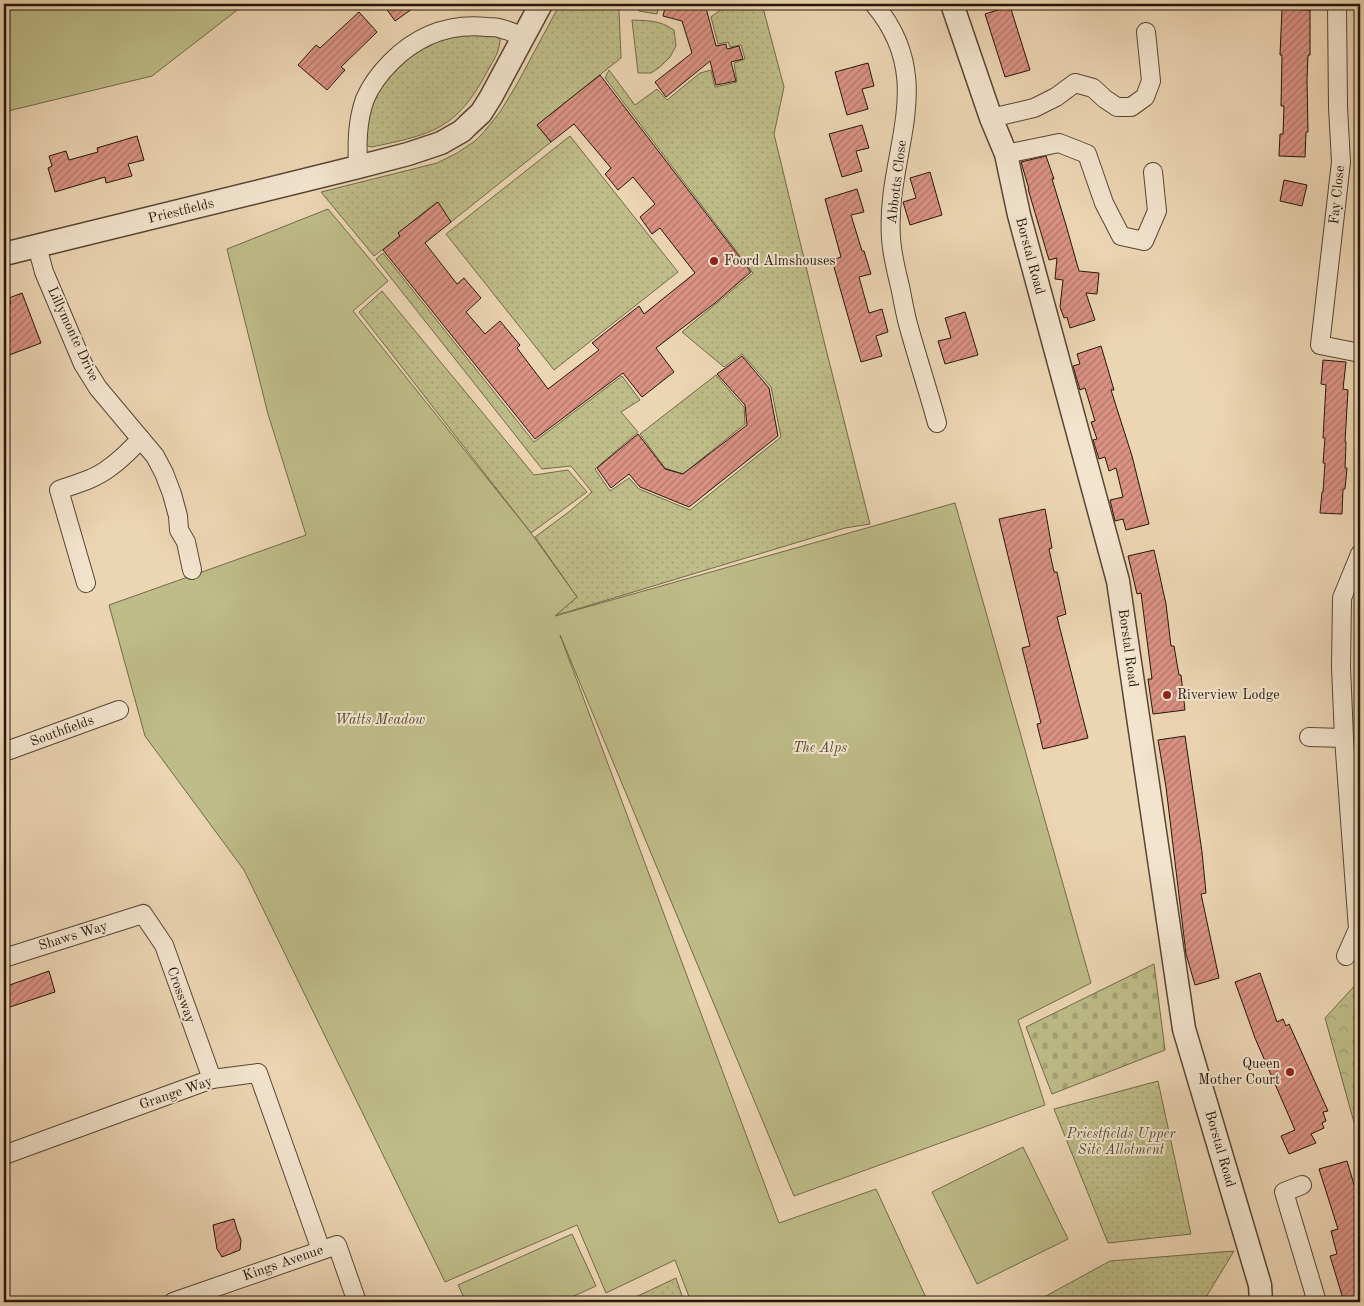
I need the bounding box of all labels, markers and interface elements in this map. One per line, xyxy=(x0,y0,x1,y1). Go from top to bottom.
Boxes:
street label: Abbotts Close xyxy=(885,139,909,225)
street label: Fay Close xyxy=(1327,165,1347,225)
street label: Priestfields xyxy=(147,196,215,226)
street label: Borstal Road xyxy=(1013,216,1047,296)
place label: Foord Almshouses xyxy=(724,254,836,268)
marker: Foord Almshouses xyxy=(708,255,720,267)
street label: Lillymonte Drive xyxy=(45,285,101,383)
street label: Borstal Road xyxy=(1116,608,1140,688)
place label: Riverview Lodge xyxy=(1177,688,1280,702)
marker: Riverview Lodge xyxy=(1161,689,1173,701)
street label: Southfields xyxy=(28,713,96,749)
park label: Watts Meadow xyxy=(335,713,425,727)
park label: The Alps xyxy=(793,741,847,756)
street label: Shaws Way xyxy=(37,919,110,953)
street label: Crossway xyxy=(164,965,198,1026)
place label: Queen Mother Court xyxy=(1198,1057,1280,1087)
marker: Queen Mother Court xyxy=(1284,1066,1296,1078)
street label: Grange Way xyxy=(138,1074,215,1112)
street label: Borstal Road xyxy=(1202,1109,1238,1189)
park label: Priestfields Upper Site Allotment xyxy=(1066,1127,1176,1157)
street label: Kings Avenue xyxy=(241,1243,325,1283)

